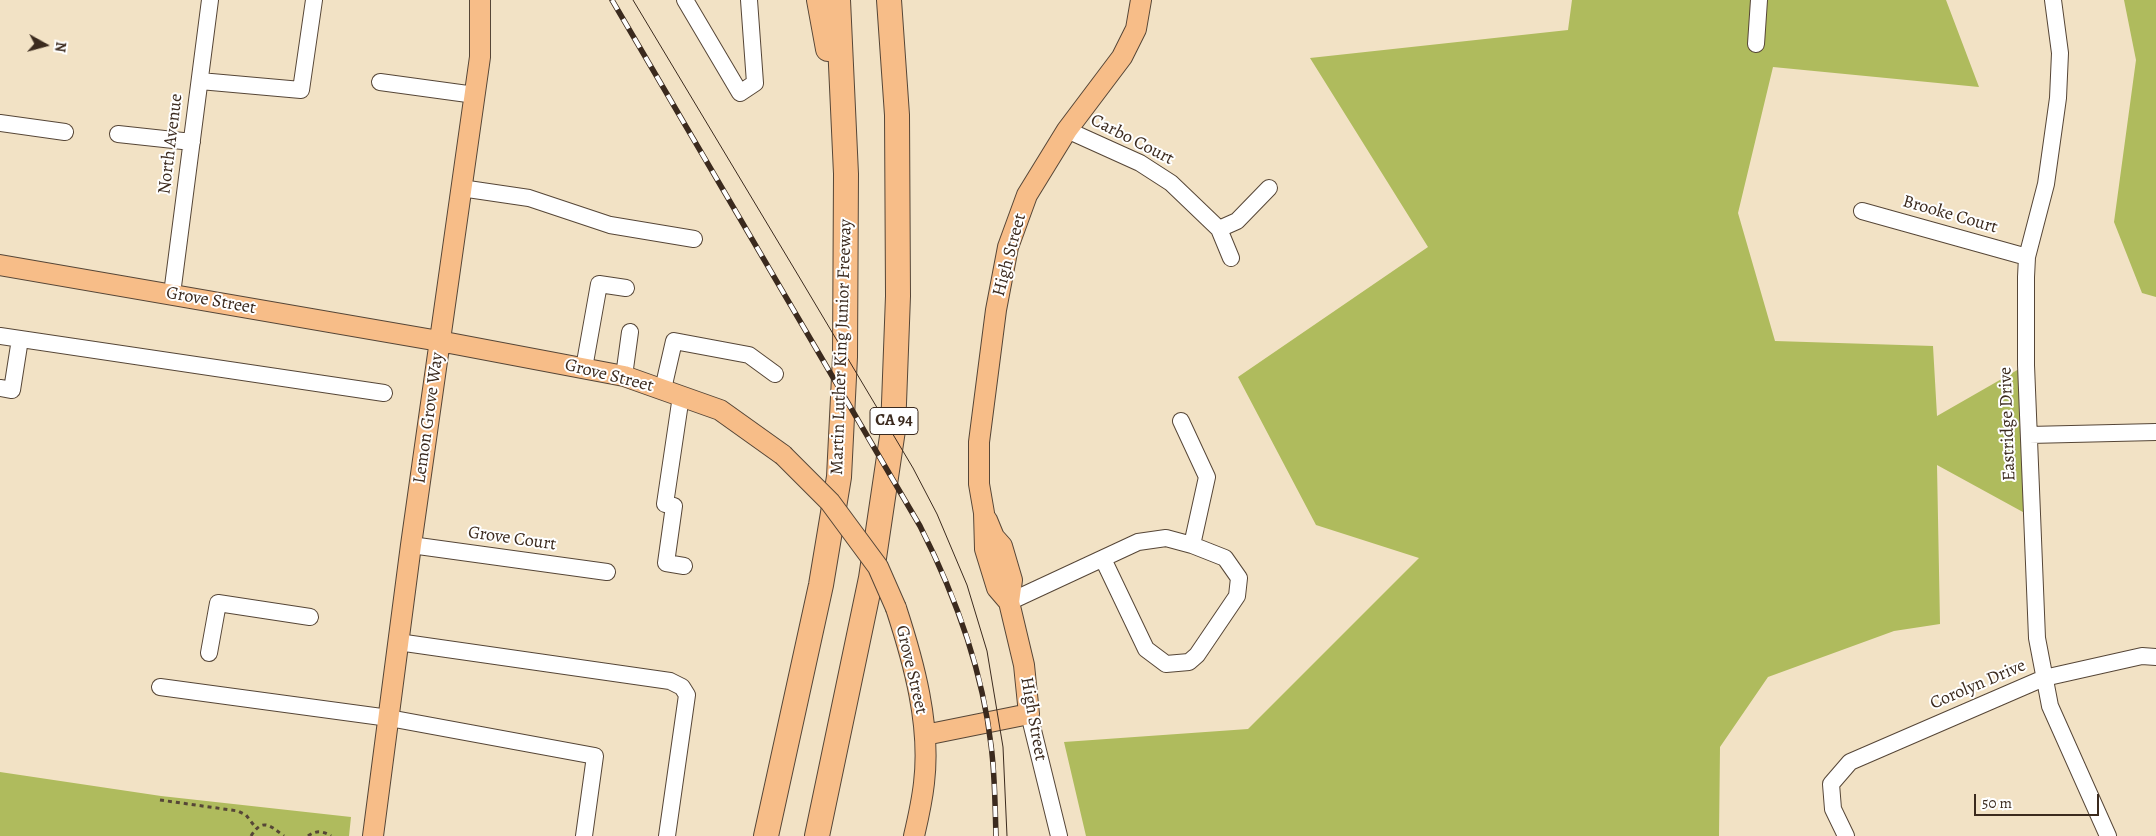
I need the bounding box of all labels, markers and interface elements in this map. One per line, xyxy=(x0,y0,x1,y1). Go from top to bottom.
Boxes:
north arrow xyxy=(20,20,70,70)
text: N xyxy=(50,41,70,53)
street label: North Avenue xyxy=(154,92,188,196)
street label: Carbo Court xyxy=(1087,110,1177,170)
street label: Brooke Court xyxy=(1900,191,2000,239)
street label: High Street xyxy=(989,211,1031,299)
street label: Martin Luther King Junior Freeway xyxy=(827,219,857,475)
street label: Grove Street xyxy=(164,282,258,320)
street label: Lemon Grove Way xyxy=(409,351,449,485)
street label: Grove Street xyxy=(562,355,656,397)
street label: Eastridge Drive xyxy=(1995,366,2021,482)
road number: CA 94 xyxy=(870,408,918,434)
street label: Grove Court xyxy=(467,522,557,556)
street label: Grove Street xyxy=(890,623,932,717)
street label: Corolyn Drive xyxy=(1927,655,2029,715)
street label: High Street xyxy=(1015,675,1051,763)
scale bar xyxy=(1976,784,2101,816)
text: 50 m xyxy=(1982,793,2012,813)

